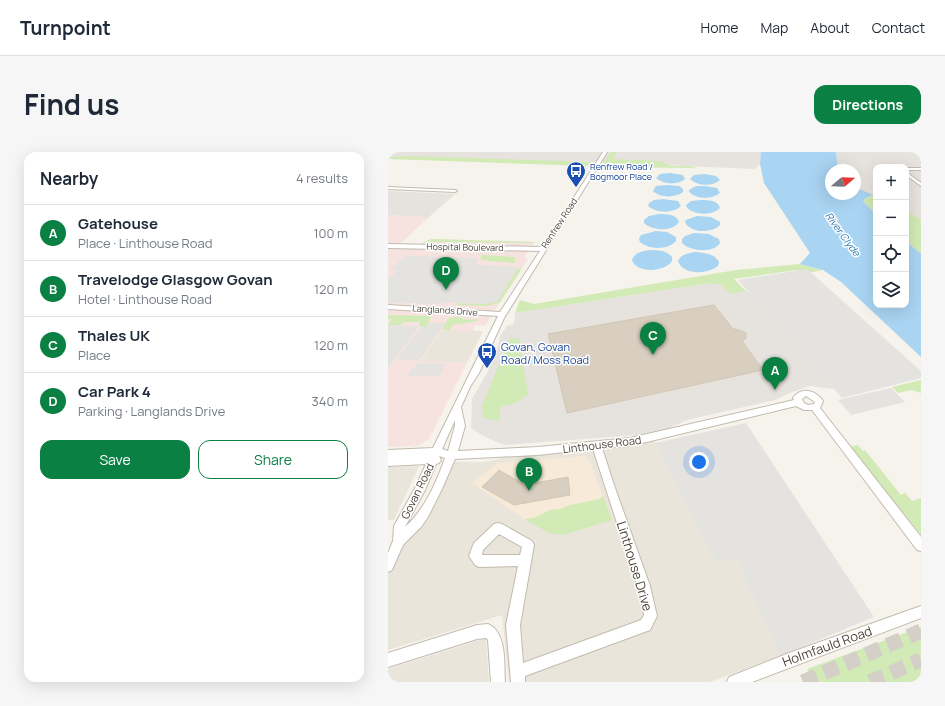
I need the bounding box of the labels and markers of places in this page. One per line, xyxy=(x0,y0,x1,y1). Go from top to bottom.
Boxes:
bus stop icon: Renfrew Road / Bogmoor Place xyxy=(565,160,587,188)
place label: Renfrew Road / Bogmoor Place xyxy=(590,160,653,183)
pin: D xyxy=(433,257,459,290)
pin: C xyxy=(640,322,666,355)
place label: Govan, Govan Road/ Moss Road xyxy=(501,339,589,367)
bus stop icon: Govan, Govan Road/ Moss Road xyxy=(476,341,498,369)
pin: A xyxy=(762,357,788,390)
pin: B xyxy=(516,458,542,491)

